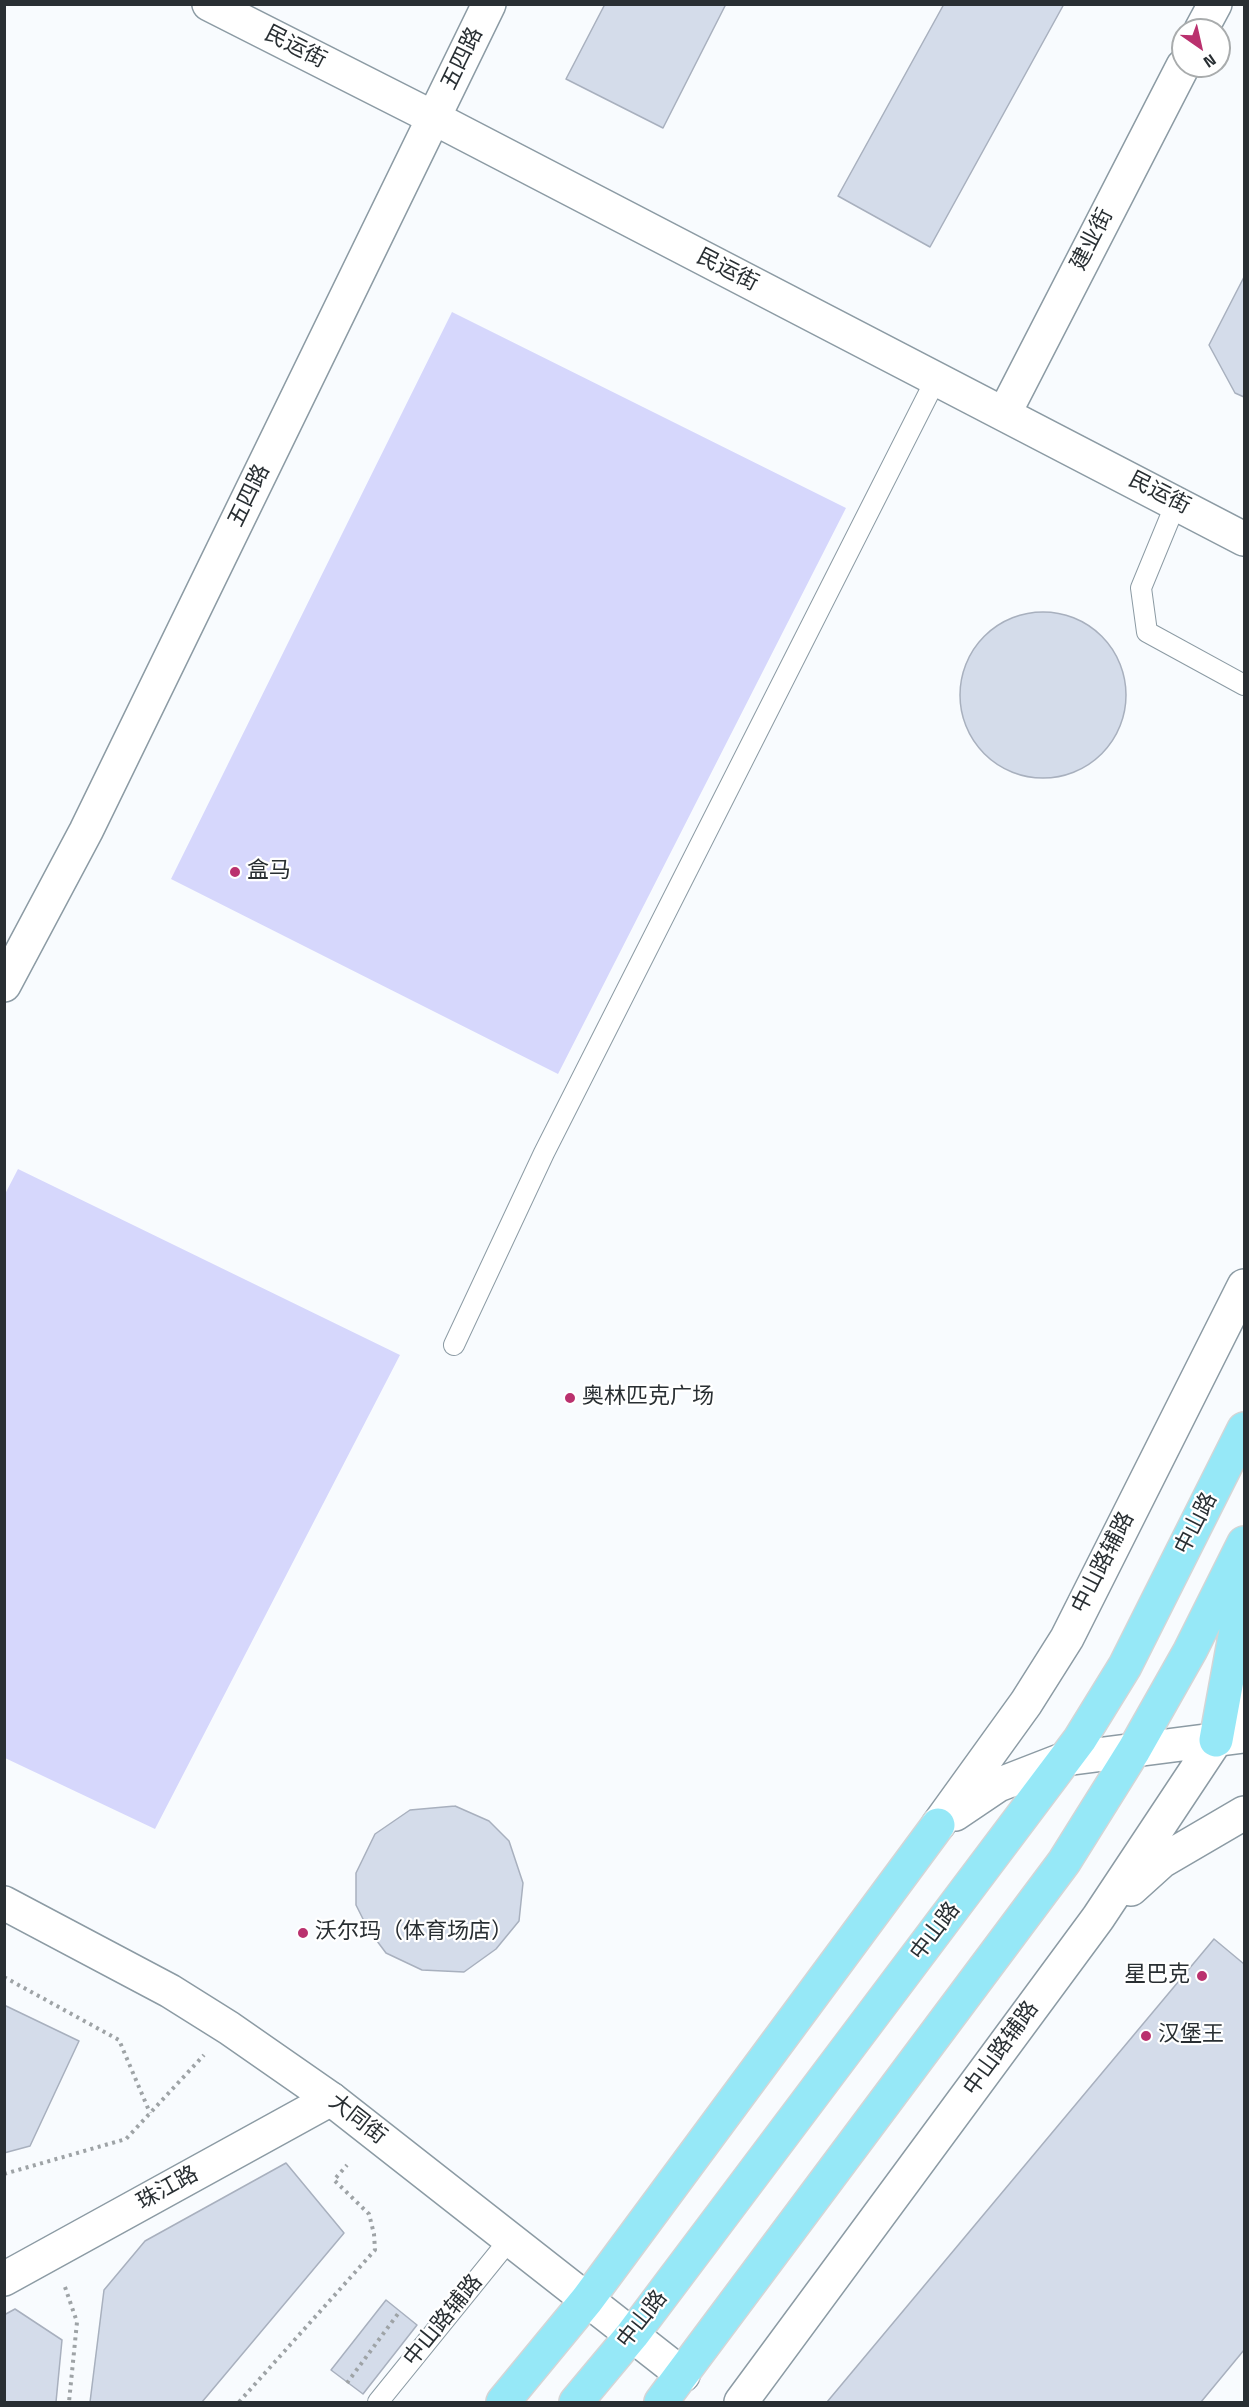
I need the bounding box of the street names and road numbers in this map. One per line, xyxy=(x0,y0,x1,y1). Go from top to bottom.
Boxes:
street label: 民运街 xyxy=(260,21,330,75)
street label: 五四路 xyxy=(437,24,489,94)
street label: 建业街 xyxy=(1066,205,1120,275)
street label: 民运街 xyxy=(692,244,762,298)
street label: 五四路 xyxy=(224,461,276,531)
street label: 民运街 xyxy=(1124,467,1194,521)
street label: 中山路 xyxy=(1170,1489,1224,1559)
street label: 中山路辅路 xyxy=(1067,1508,1141,1618)
street label: 中山路 xyxy=(906,1898,966,1966)
street label: 中山路辅路 xyxy=(959,1997,1045,2101)
street label: 大同街 xyxy=(323,2089,391,2151)
street label: 珠江路 xyxy=(133,2161,203,2217)
street label: 中山路辅路 xyxy=(399,2270,489,2372)
street label: 中山路 xyxy=(612,2286,674,2354)

